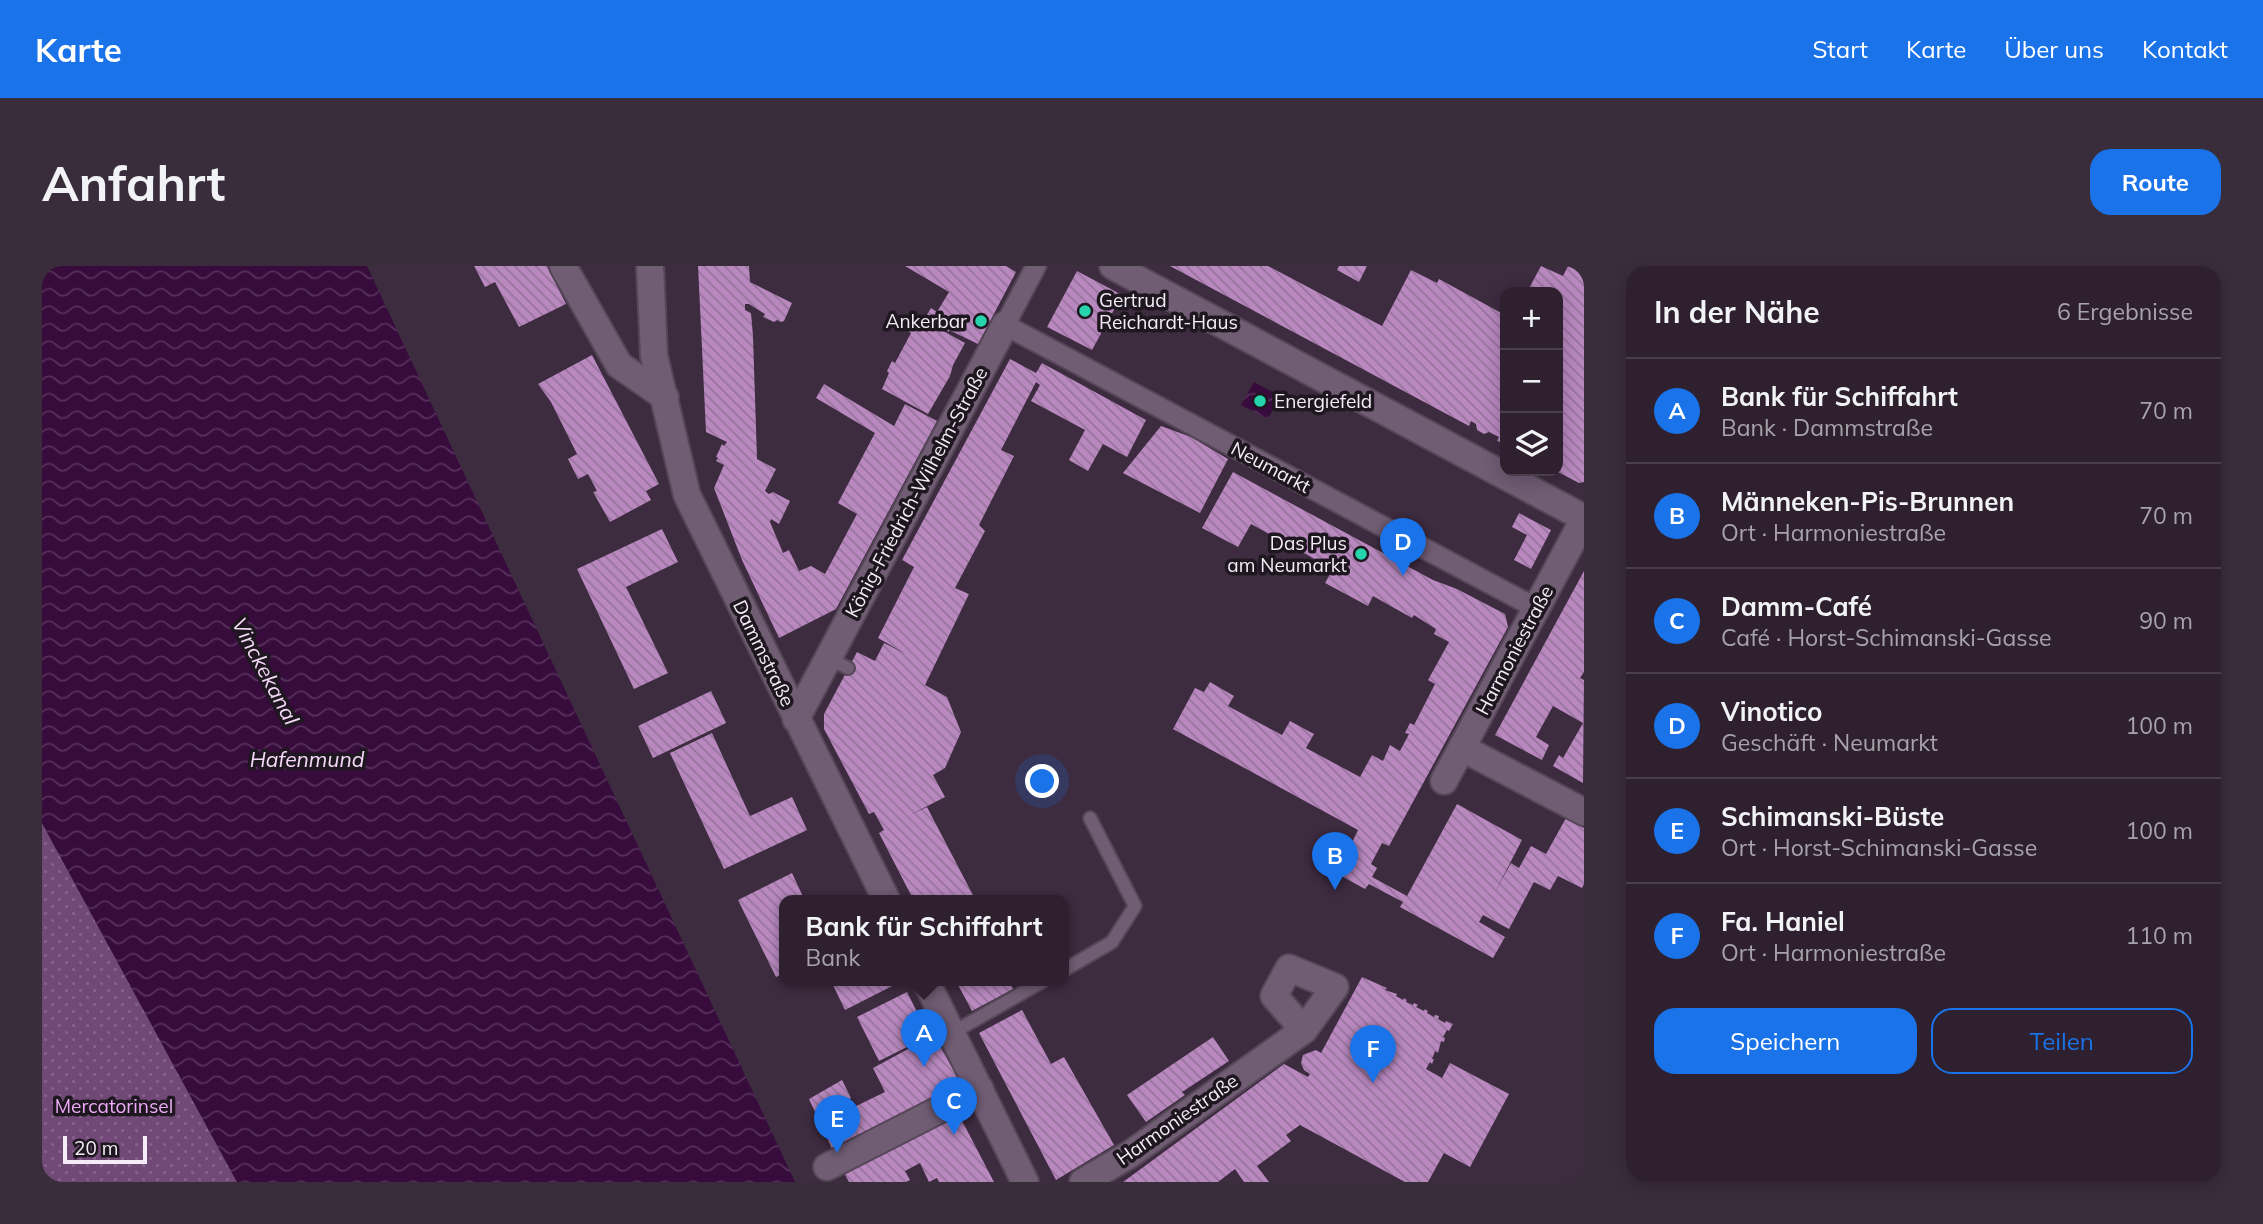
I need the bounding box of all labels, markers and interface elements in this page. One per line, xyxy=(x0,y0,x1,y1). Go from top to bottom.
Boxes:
text: Karte xyxy=(35,29,122,70)
text: Start xyxy=(1812,34,1868,64)
text: Karte xyxy=(1906,34,1966,64)
text: Über uns xyxy=(2004,34,2104,64)
text: Kontakt xyxy=(2142,34,2228,64)
button: Route xyxy=(2090,149,2221,215)
text: Anfahrt xyxy=(42,152,225,213)
map controls xyxy=(1500,287,1563,476)
button: + xyxy=(1500,287,1563,350)
place label: Gertrud Reichardt-Haus xyxy=(1099,288,1238,334)
text: In der Nähe xyxy=(1654,293,1820,331)
text: 6 Ergebnisse xyxy=(2057,297,2193,326)
marker: Gertrud Reichardt-Haus xyxy=(1077,303,1093,319)
place label: Ankerbar xyxy=(885,309,967,333)
marker: Ankerbar xyxy=(973,313,989,329)
button: − xyxy=(1500,350,1563,413)
street label: König-Friedrich-Wilhelm-Straße xyxy=(840,363,992,621)
text: Bank für Schiffahrt xyxy=(1721,380,1958,413)
place label: Energiefeld xyxy=(1274,389,1372,413)
marker: Energiefeld xyxy=(1252,393,1268,409)
text: A xyxy=(1668,396,1686,425)
text: 70 m xyxy=(2139,396,2193,425)
button: layers xyxy=(1500,413,1563,476)
text: Bank · Dammstraße xyxy=(1721,413,1933,442)
street label: Neumarkt xyxy=(1227,436,1315,498)
text: Männeken-Pis-Brunnen xyxy=(1721,485,2014,518)
text: B xyxy=(1669,501,1685,530)
text: 70 m xyxy=(2139,501,2193,530)
pin: D xyxy=(1380,518,1426,576)
text: Ort · Harmoniestraße xyxy=(1721,518,1946,547)
place label: Das Plus am Neumarkt xyxy=(1227,531,1347,577)
marker: Das Plus am Neumarkt xyxy=(1353,546,1369,562)
street label: Harmoniestraße xyxy=(1470,581,1558,719)
text: Damm-Café xyxy=(1721,590,1872,623)
street label: Dammstraße xyxy=(728,596,800,710)
text: C xyxy=(1669,606,1685,635)
text: 90 m xyxy=(2139,606,2193,635)
water label: Vinckekanal xyxy=(227,613,305,729)
text: Café · Horst-Schimanski-Gasse xyxy=(1721,623,2052,652)
text: Vinotico xyxy=(1721,695,1822,728)
text: D xyxy=(1668,711,1686,740)
text: 100 m xyxy=(2125,711,2193,740)
text: Geschäft · Neumarkt xyxy=(1721,728,1938,757)
water label: Hafenmund xyxy=(250,746,365,772)
your location xyxy=(1025,764,1059,798)
text: Schimanski-Büste xyxy=(1721,800,1944,833)
text: E xyxy=(1670,816,1684,845)
text: 100 m xyxy=(2125,816,2193,845)
pin: B xyxy=(1312,832,1358,890)
text: Ort · Horst-Schimanski-Gasse xyxy=(1721,833,2037,862)
popup xyxy=(779,895,1069,986)
text: Fa. Haniel xyxy=(1721,905,1845,938)
text: Bank für Schiffahrt xyxy=(806,910,1042,943)
text: F xyxy=(1670,921,1684,950)
text: 110 m xyxy=(2125,921,2193,950)
text: Ort · Harmoniestraße xyxy=(1721,938,1946,967)
text: Bank xyxy=(806,943,860,972)
button: Speichern xyxy=(1654,1008,1917,1074)
button: Teilen xyxy=(1931,1008,2193,1074)
pin: A xyxy=(901,1009,947,1067)
pin: F xyxy=(1350,1025,1396,1083)
street label: Harmoniestraße xyxy=(1112,1068,1242,1170)
pin: C xyxy=(931,1077,977,1135)
park label: Mercatorinsel xyxy=(55,1094,173,1118)
pin: E xyxy=(814,1095,860,1153)
scale bar xyxy=(63,1133,147,1165)
text: 20 m xyxy=(74,1136,118,1160)

